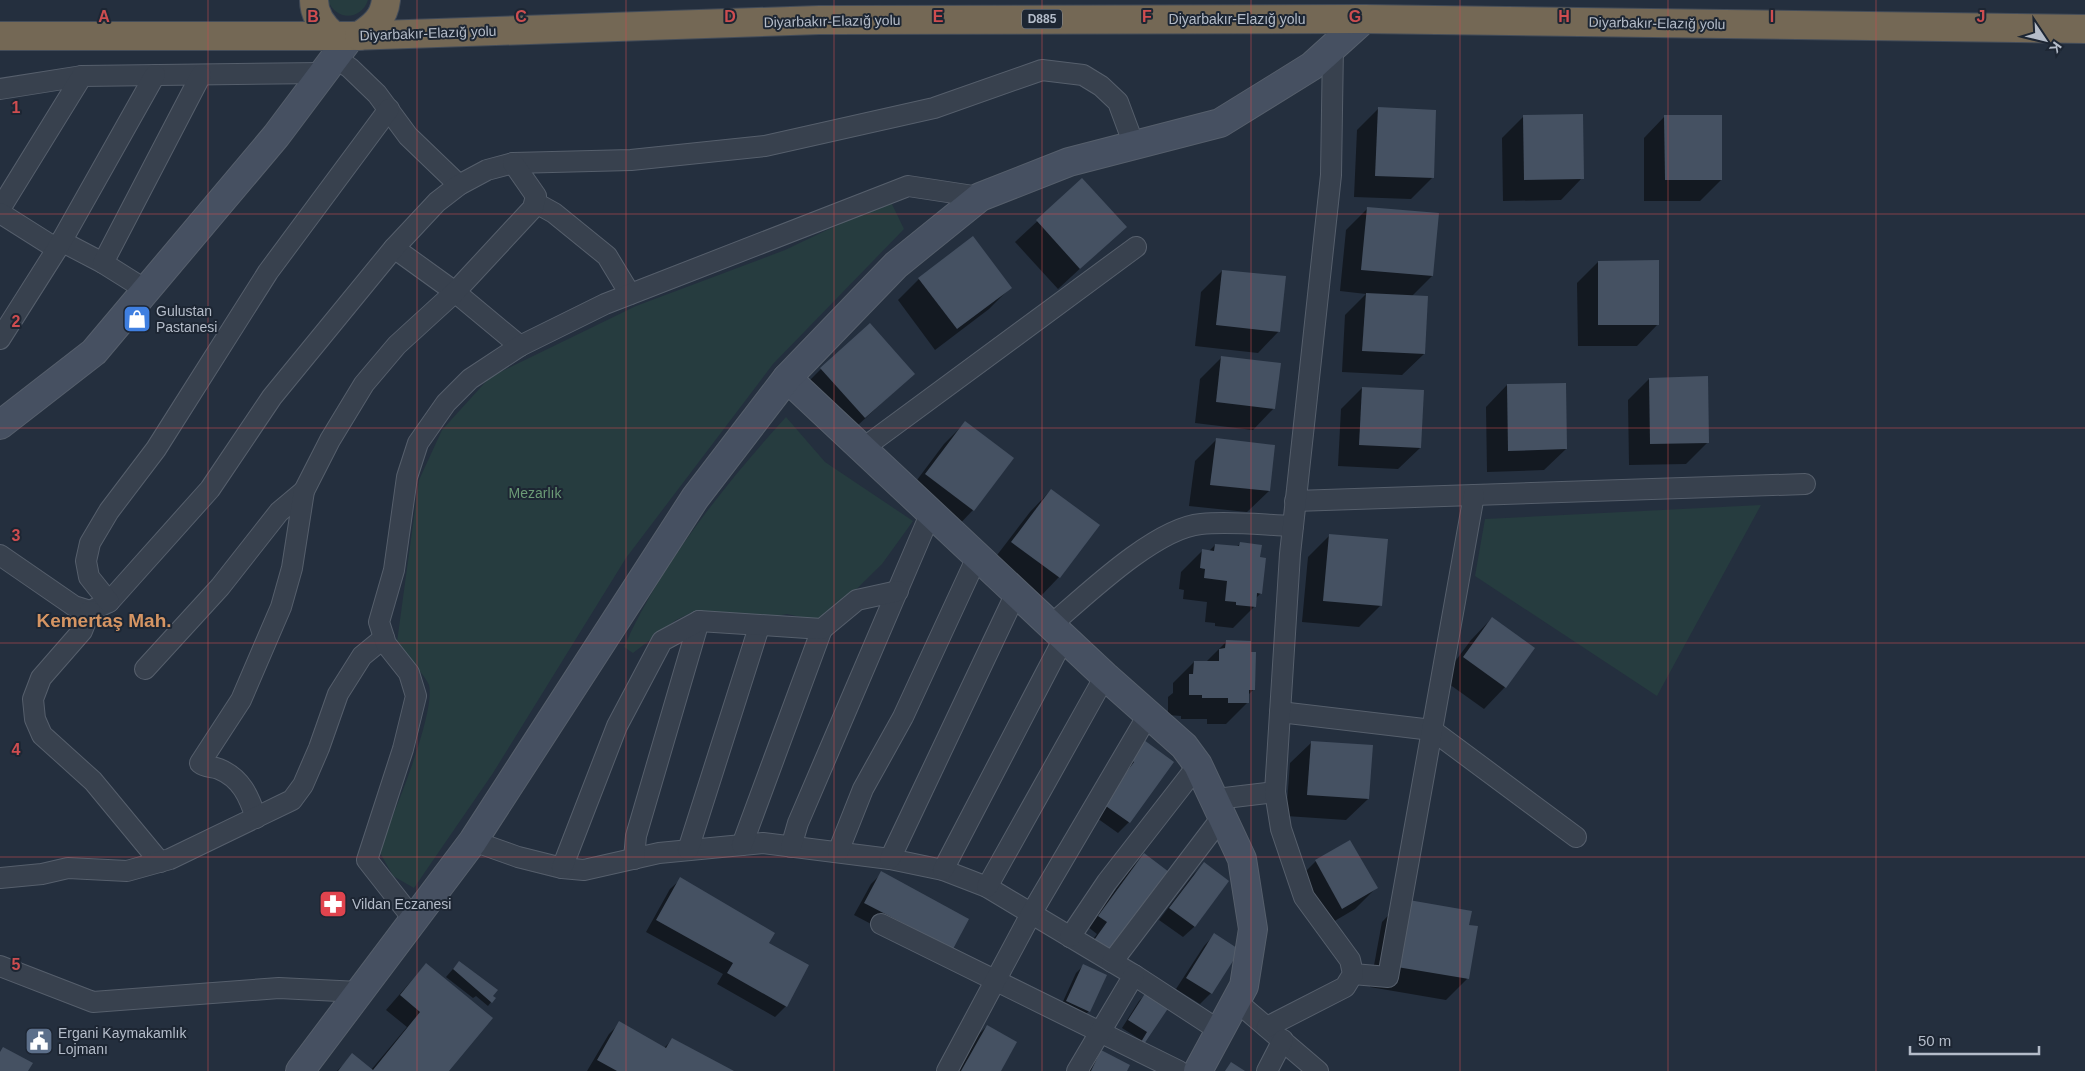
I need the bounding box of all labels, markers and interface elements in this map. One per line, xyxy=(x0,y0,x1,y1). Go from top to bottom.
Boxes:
text: A xyxy=(98,8,110,25)
text: B xyxy=(307,8,319,25)
text: C xyxy=(515,8,527,25)
text: D xyxy=(724,8,736,25)
text: E xyxy=(933,8,944,25)
text: F xyxy=(1142,8,1152,25)
text: G xyxy=(1349,8,1361,25)
text: H xyxy=(1558,8,1570,25)
text: I xyxy=(1770,8,1774,25)
text: J xyxy=(1977,8,1985,25)
road number: D885 xyxy=(1022,10,1062,28)
street label: Diyarbakır-Elazığ yolu xyxy=(1169,11,1305,27)
street label: Diyarbakır-Elazığ yolu xyxy=(763,12,901,30)
street label: Diyarbakır-Elazığ yolu xyxy=(1588,14,1726,32)
north arrow xyxy=(2020,15,2070,65)
street label: Diyarbakır-Elazığ yolu xyxy=(359,23,497,43)
text: K xyxy=(2046,39,2065,56)
text: 1 xyxy=(12,99,21,116)
place label: Gulustan Pastanesi xyxy=(156,303,217,335)
shop icon: Gulustan Pastanesi xyxy=(122,304,152,334)
text: 2 xyxy=(12,313,21,330)
park label: Mezarlık xyxy=(509,485,562,501)
text: 3 xyxy=(12,527,21,544)
district label: Kemertaş Mah. xyxy=(36,610,172,631)
text: 4 xyxy=(12,741,21,758)
pharmacy icon: Vildan Eczanesi xyxy=(318,889,348,919)
place label: Vildan Eczanesi xyxy=(352,896,451,912)
text: 5 xyxy=(12,956,21,973)
scale bar xyxy=(1910,1024,2039,1056)
place label: Ergani Kaymakamlık Lojmanı xyxy=(58,1025,187,1057)
public building icon: Ergani Kaymakamlık Lojmanı xyxy=(24,1026,54,1056)
text: 50 m xyxy=(1918,1032,1951,1049)

